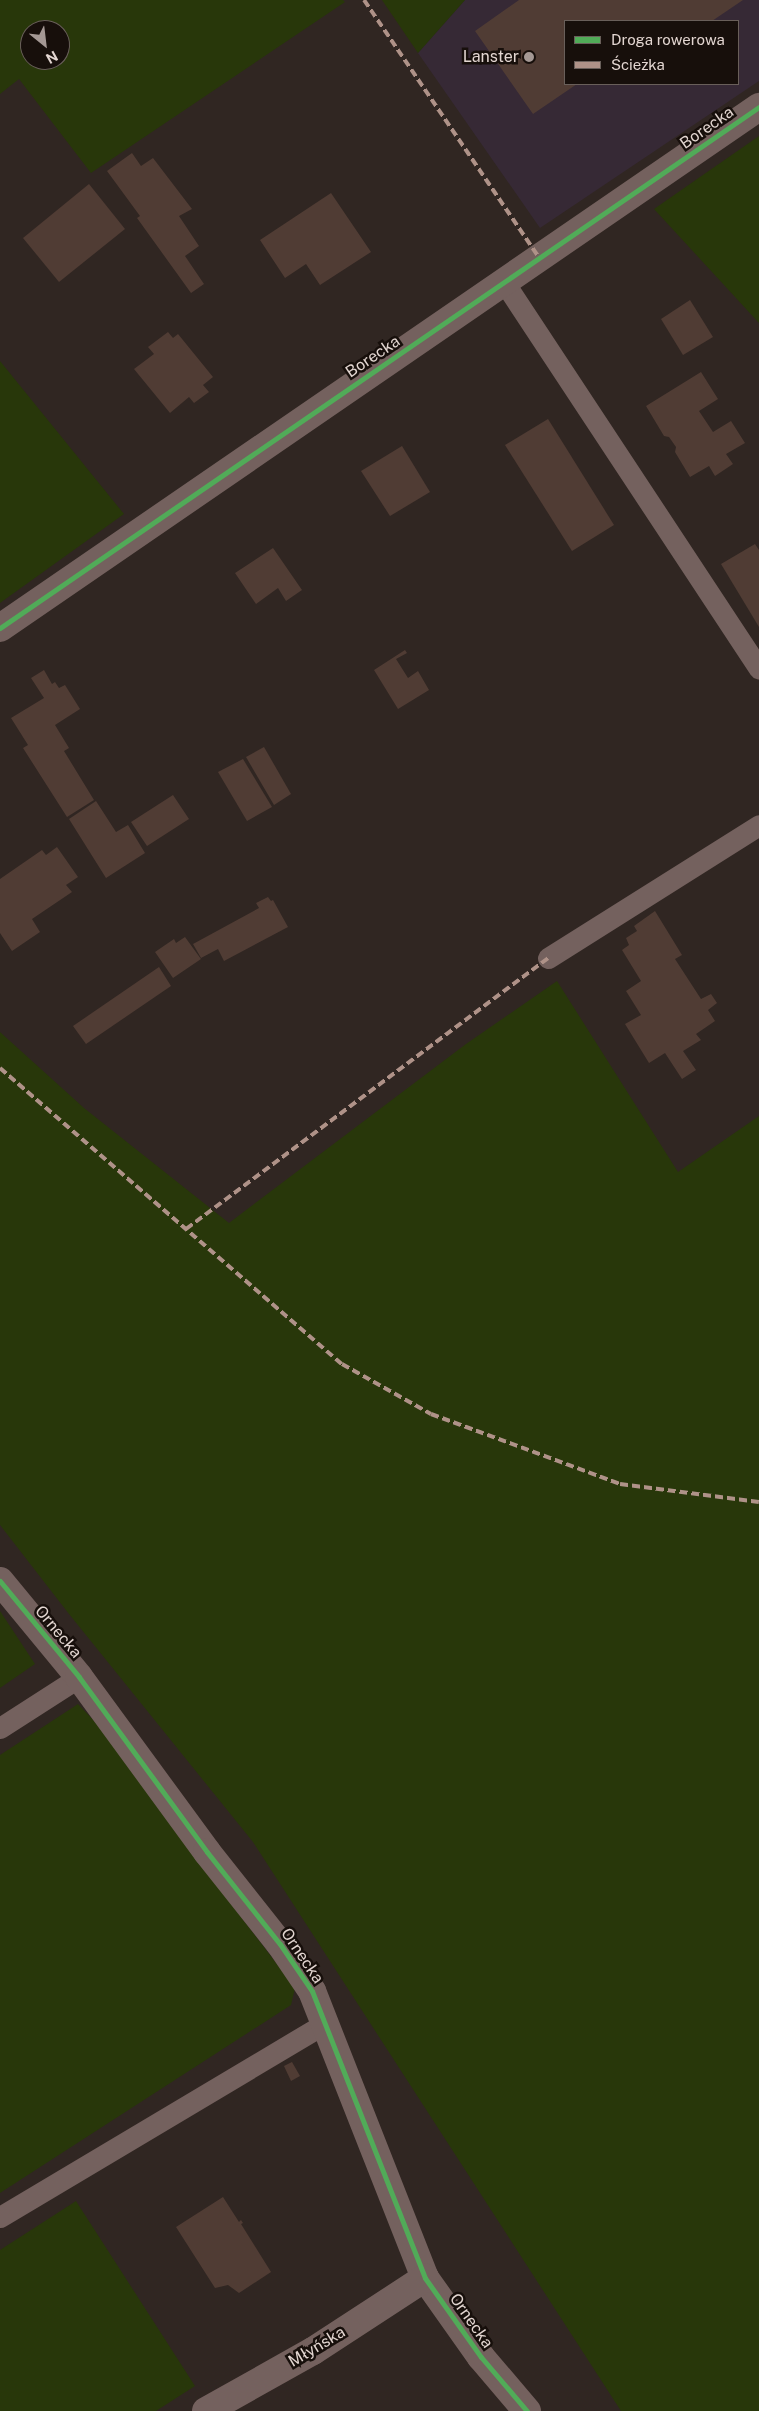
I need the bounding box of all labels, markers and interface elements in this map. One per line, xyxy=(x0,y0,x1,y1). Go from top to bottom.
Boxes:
north arrow xyxy=(20,20,70,70)
legend xyxy=(564,20,739,85)
text: Droga rowerowa xyxy=(611,31,725,48)
place label: Lanster xyxy=(463,47,519,67)
text: N xyxy=(43,48,60,67)
marker: Lanster xyxy=(523,51,535,63)
text: Ścieżka xyxy=(611,56,665,73)
street label: Borecka xyxy=(676,103,738,153)
street label: Borecka xyxy=(342,332,404,382)
street label: Ornecka xyxy=(31,1602,85,1662)
street label: Ornecka xyxy=(277,1925,327,1987)
street label: Ornecka xyxy=(445,2290,497,2352)
street label: Młyńska xyxy=(285,2323,349,2371)

